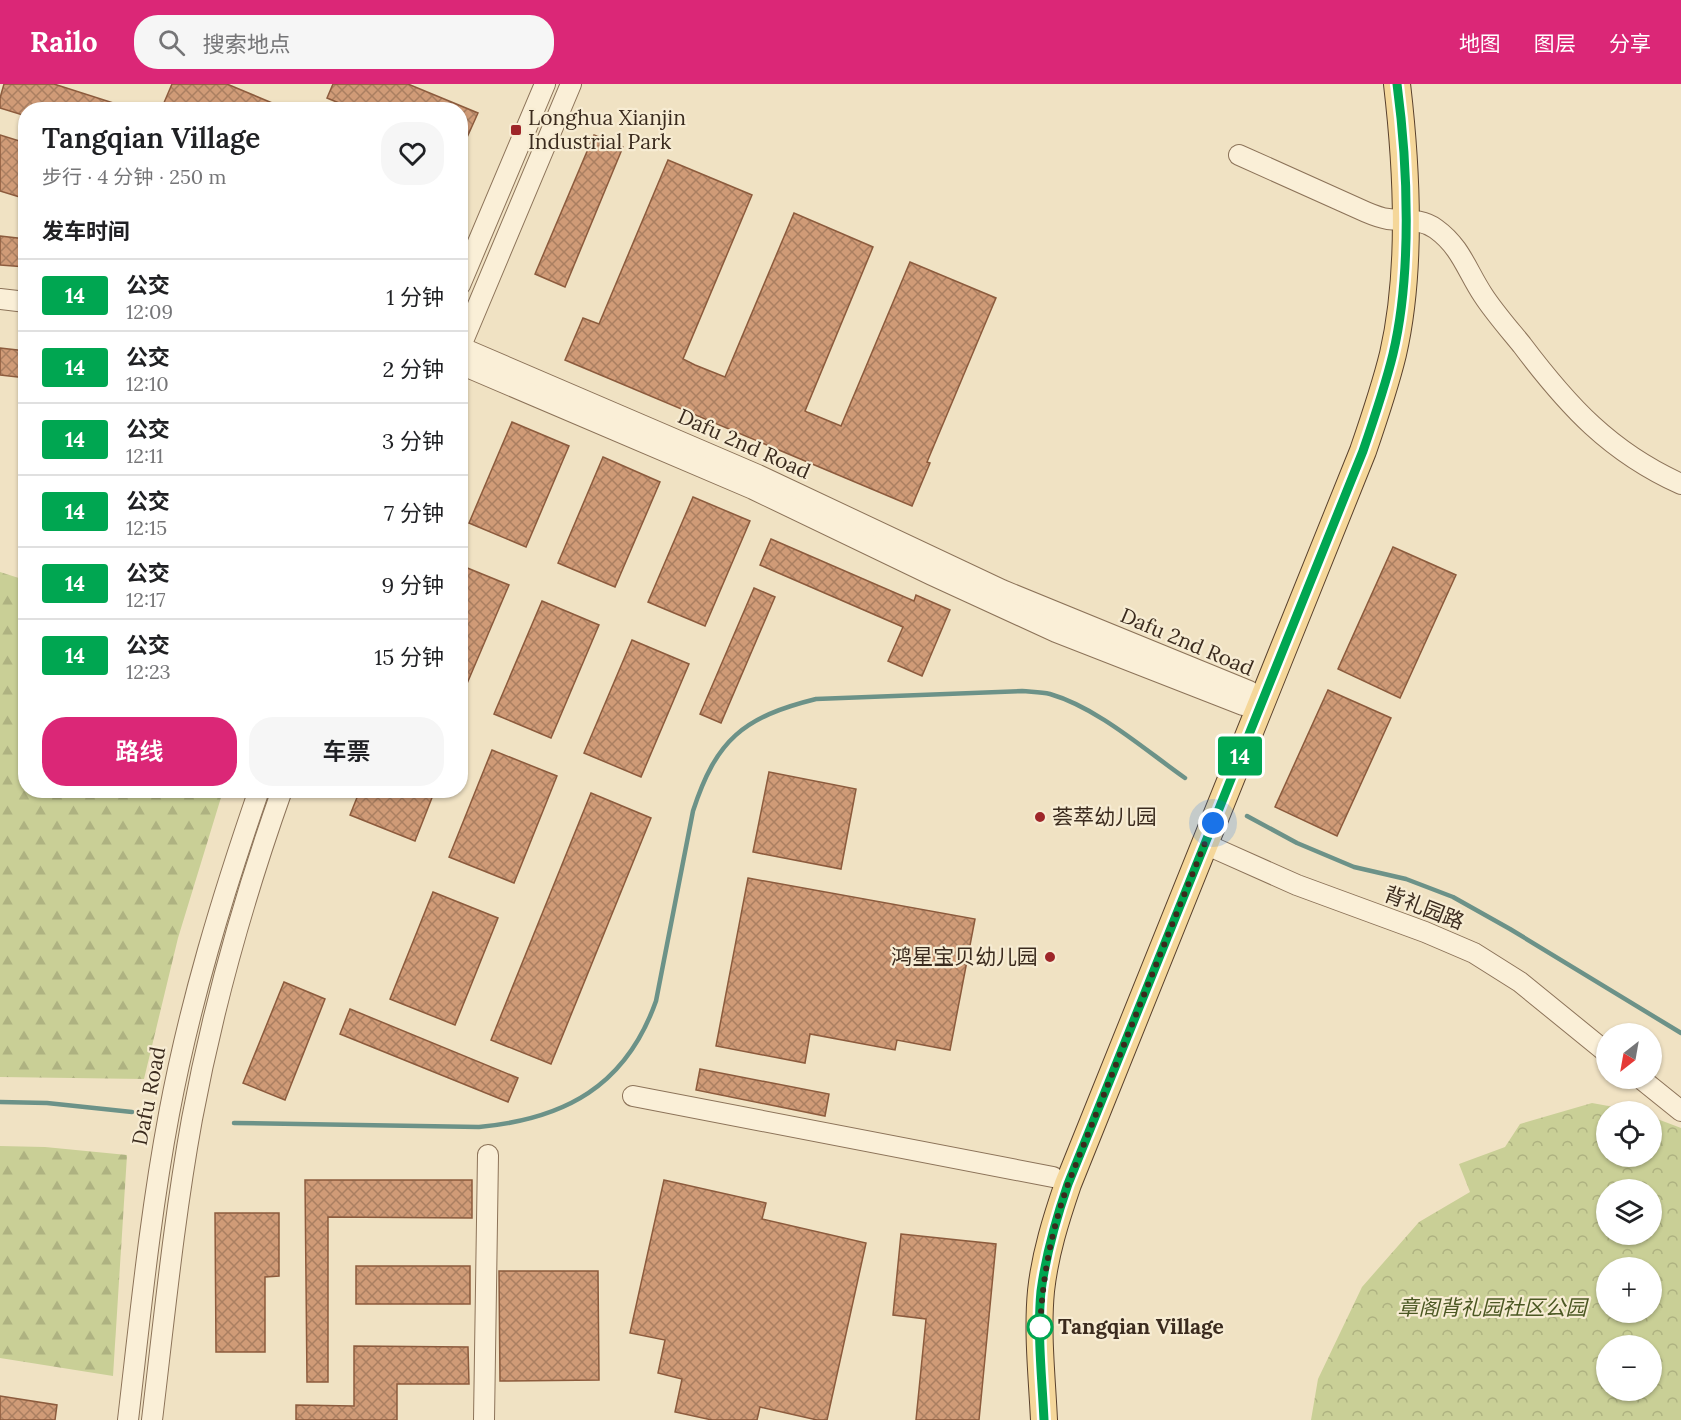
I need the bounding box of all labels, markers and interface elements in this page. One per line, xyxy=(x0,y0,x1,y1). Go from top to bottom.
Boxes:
search box xyxy=(134,15,554,69)
text: Railo xyxy=(30,24,98,60)
icon: search xyxy=(155,26,188,59)
text: 搜索地点 xyxy=(203,30,291,58)
text: 地图 xyxy=(1459,30,1501,57)
text: 图层 xyxy=(1534,30,1576,57)
text: 分享 xyxy=(1609,30,1651,57)
place label: Longhua Xianjin Industrial Park xyxy=(528,104,686,155)
text: Tangqian Village xyxy=(42,120,260,156)
button: heart xyxy=(381,122,444,185)
marker: Longhua Xianjin Industrial Park xyxy=(509,123,523,137)
text: 步行 · 4 分钟 · 250 m xyxy=(42,164,226,189)
text: 发车时间 xyxy=(42,217,130,245)
text: 公交 xyxy=(126,271,170,299)
text: 14 xyxy=(65,282,85,309)
text: 1 分钟 xyxy=(386,283,444,311)
text: 12:09 xyxy=(126,299,173,324)
text: 公交 xyxy=(126,343,170,371)
text: 14 xyxy=(65,354,85,381)
text: 2 分钟 xyxy=(382,355,444,383)
text: 12:10 xyxy=(126,371,169,396)
street label: Dafu 2nd Road xyxy=(674,402,815,485)
text: 公交 xyxy=(126,415,170,443)
text: 14 xyxy=(65,426,85,453)
text: 3 分钟 xyxy=(382,427,444,455)
text: 12:11 xyxy=(126,443,164,468)
text: 公交 xyxy=(126,487,170,515)
text: 14 xyxy=(65,498,85,525)
text: 7 分钟 xyxy=(384,499,444,527)
text: 12:15 xyxy=(126,515,167,540)
text: 公交 xyxy=(126,559,170,587)
text: 14 xyxy=(65,570,85,597)
text: 9 分钟 xyxy=(381,571,444,599)
text: 12:17 xyxy=(126,587,166,612)
street label: Dafu 2nd Road xyxy=(1116,601,1258,682)
text: 公交 xyxy=(126,631,170,659)
text: 14 xyxy=(65,642,85,669)
text: 15 分钟 xyxy=(374,643,444,671)
text: 12:23 xyxy=(126,659,171,684)
button: 路线 xyxy=(42,717,237,786)
button: 车票 xyxy=(249,717,444,786)
line badge: 14 xyxy=(1213,736,1267,776)
text: 14 xyxy=(1230,743,1250,770)
place label: 荟萃幼儿园 xyxy=(1052,803,1157,830)
your location xyxy=(1198,808,1228,838)
marker: 荟萃幼儿园 xyxy=(1033,810,1047,824)
street label: 背礼园路 xyxy=(1380,880,1468,935)
place label: 鸿星宝贝幼儿园 xyxy=(891,943,1038,970)
marker: 鸿星宝贝幼儿园 xyxy=(1043,950,1057,964)
north arrow xyxy=(1596,1023,1662,1089)
map controls xyxy=(1596,1023,1662,1401)
street label: Dafu Road xyxy=(126,1044,171,1148)
button: locate xyxy=(1596,1101,1662,1167)
button: layers xyxy=(1596,1179,1662,1245)
button: + xyxy=(1596,1257,1662,1323)
park label: 章阁背礼园社区公园 xyxy=(1398,1294,1589,1321)
place label: Tangqian Village xyxy=(1058,1313,1224,1340)
marker: Tangqian Village xyxy=(1027,1314,1053,1340)
button: − xyxy=(1596,1335,1662,1401)

